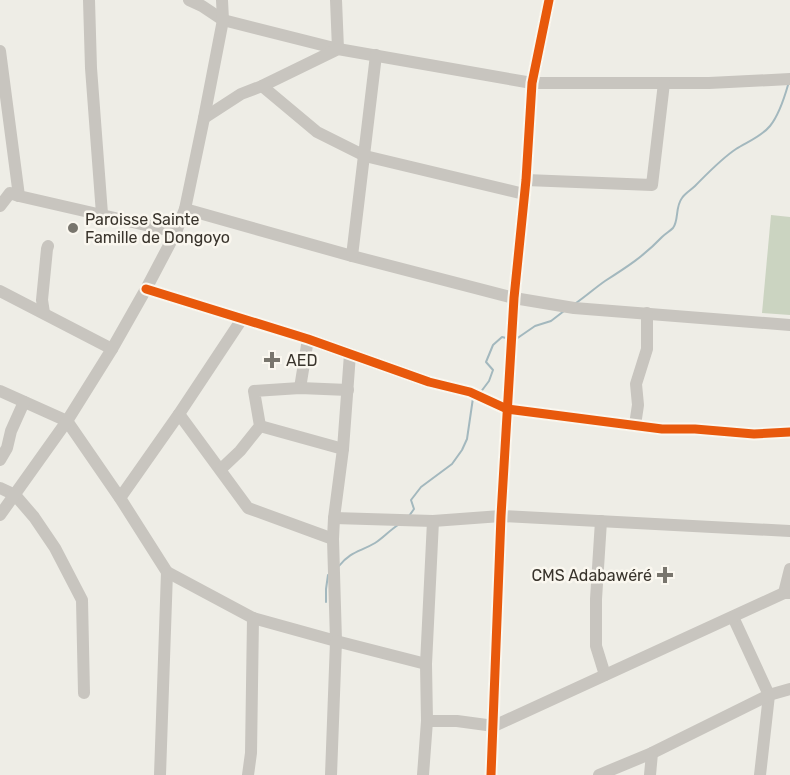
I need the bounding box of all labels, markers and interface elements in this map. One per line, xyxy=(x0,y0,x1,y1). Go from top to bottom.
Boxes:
place label: Paroisse Sainte Famille de Dongoyo xyxy=(85,210,230,247)
marker: Paroisse Sainte Famille de Dongoyo xyxy=(66,221,80,235)
marker: AED xyxy=(263,351,281,369)
place label: AED xyxy=(286,351,317,370)
place label: CMS Adabawéré xyxy=(531,566,652,585)
marker: CMS Adabawéré xyxy=(656,566,674,584)

